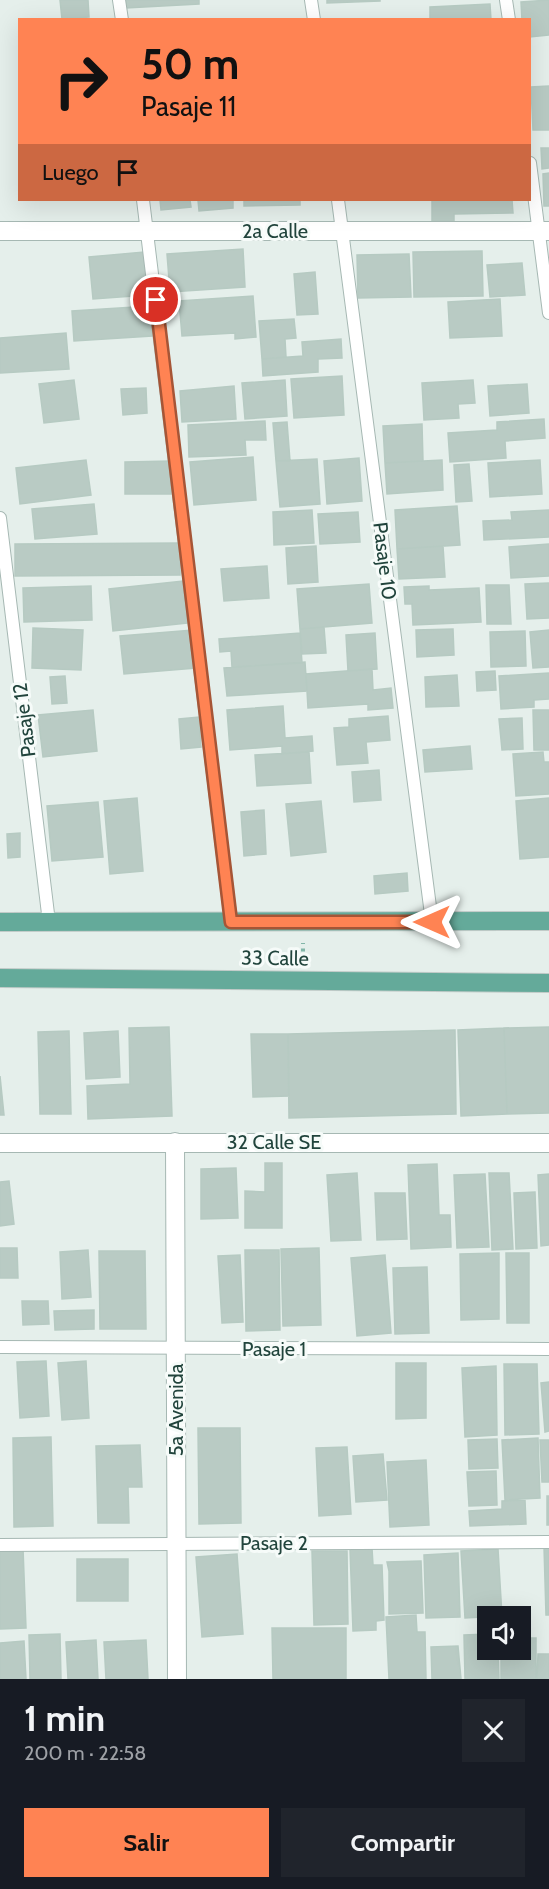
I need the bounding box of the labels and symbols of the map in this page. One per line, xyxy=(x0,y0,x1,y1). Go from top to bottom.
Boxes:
street label: 2a Calle xyxy=(242,219,308,243)
pin xyxy=(130,274,181,325)
street label: Pasaje 10 xyxy=(368,521,402,601)
street label: Pasaje 12 xyxy=(8,682,40,758)
position arrow xyxy=(400,890,464,954)
street label: 33 Calle xyxy=(241,945,309,971)
street label: 32 Calle SE xyxy=(227,1130,321,1154)
street label: Pasaje 1 xyxy=(242,1337,306,1361)
street label: 5a Avenida xyxy=(164,1363,188,1456)
street label: Pasaje 2 xyxy=(240,1531,308,1555)

